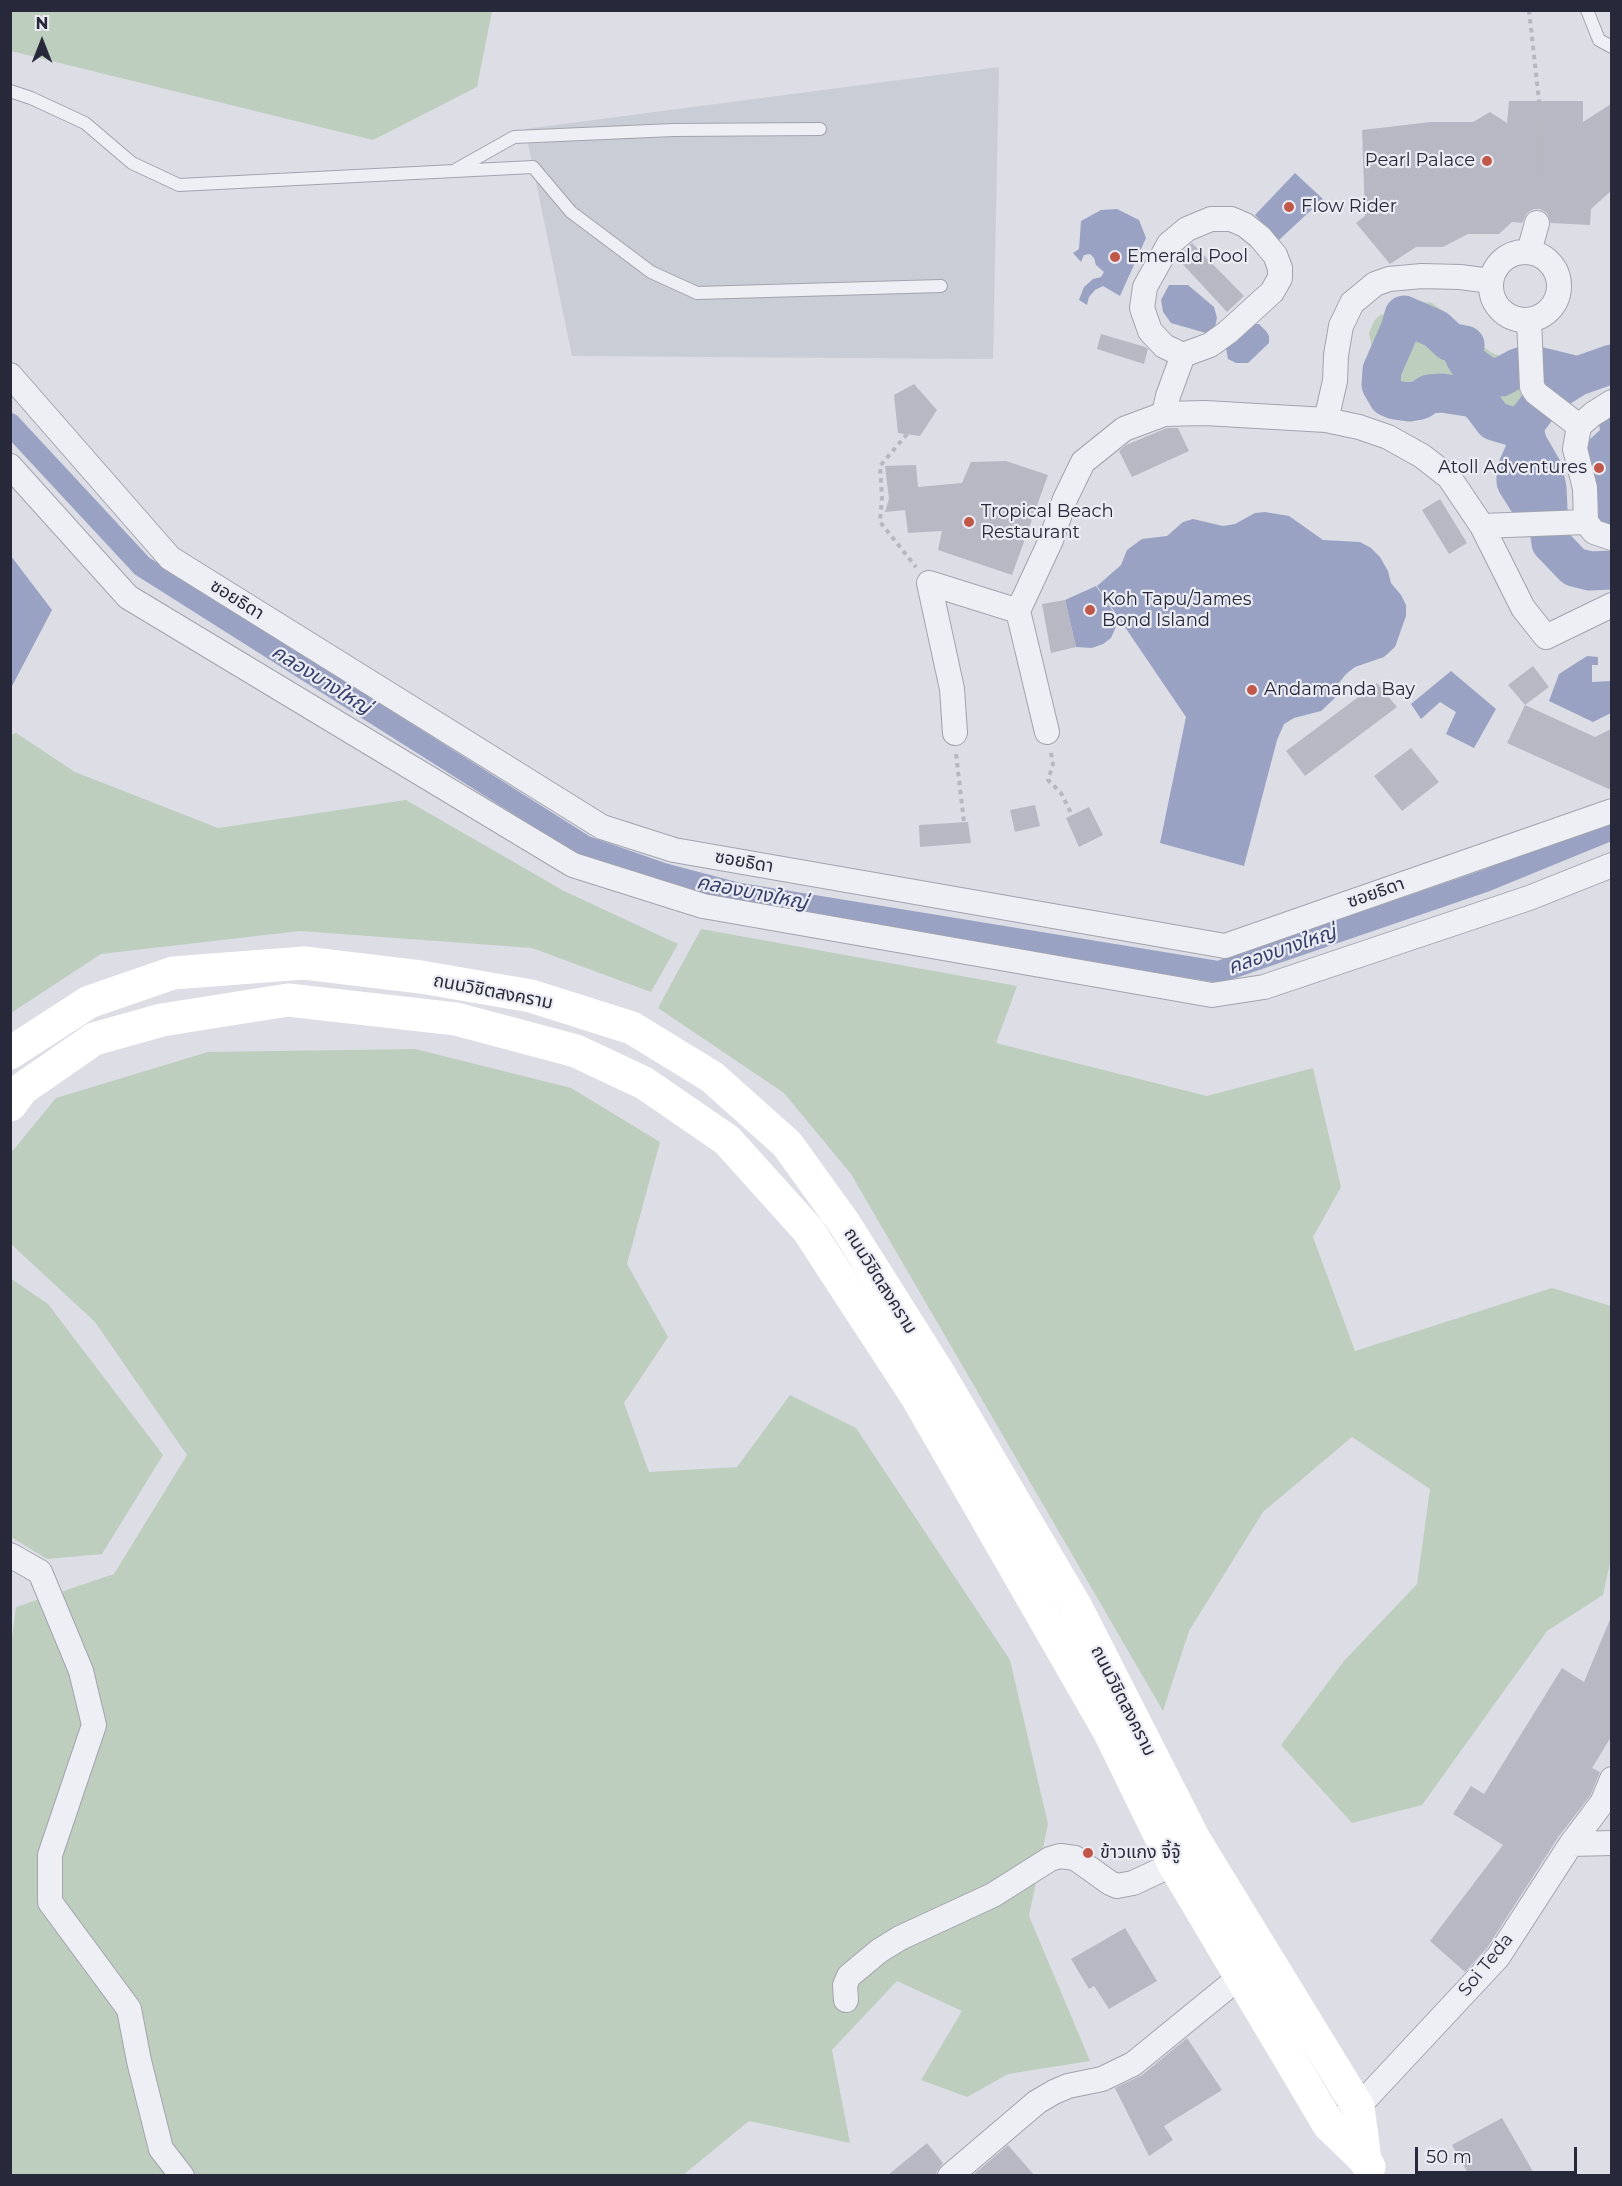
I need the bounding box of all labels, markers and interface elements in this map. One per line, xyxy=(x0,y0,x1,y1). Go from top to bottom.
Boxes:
north arrow xyxy=(12,12,72,72)
text: N xyxy=(36,14,48,33)
place label: Pearl Palace xyxy=(1365,150,1475,172)
marker: Pearl Palace xyxy=(1480,154,1494,168)
place label: Flow Rider xyxy=(1301,196,1397,218)
marker: Flow Rider xyxy=(1282,200,1296,214)
place label: Emerald Pool xyxy=(1127,246,1248,268)
marker: Emerald Pool xyxy=(1108,250,1122,264)
place label: Atoll Adventures xyxy=(1438,457,1587,479)
marker: Atoll Adventures xyxy=(1592,461,1606,475)
place label: Tropical Beach Restaurant xyxy=(981,501,1114,544)
marker: Tropical Beach Restaurant xyxy=(962,515,976,529)
street label: ซอยธิดา xyxy=(206,575,268,625)
place label: Koh Tapu/James Bond Island xyxy=(1102,589,1252,632)
marker: Koh Tapu/James Bond Island xyxy=(1083,603,1097,617)
water label: คลองบางใหญ่ xyxy=(267,640,375,720)
place label: Andamanda Bay xyxy=(1264,679,1415,701)
marker: Andamanda Bay xyxy=(1245,683,1259,697)
street label: ซอยธิดา xyxy=(713,846,775,878)
water label: คลองบางใหญ่ xyxy=(694,870,810,916)
street label: ซอยธิดา xyxy=(1344,873,1408,913)
water label: คลองบางใหญ่ xyxy=(1225,920,1339,980)
street label: ถนนวิชิตสงคราม xyxy=(431,970,555,1014)
street label: ถนนวิชิตสงคราม xyxy=(839,1224,921,1338)
street label: ถนนวิชิตสงคราม xyxy=(1086,1642,1160,1760)
place label: ข้าวแกง จี้จู้ xyxy=(1100,1842,1181,1864)
marker: ข้าวแกง จี้จู้ xyxy=(1081,1846,1095,1860)
street label: Soi Teda xyxy=(1454,1929,1518,2001)
scale bar xyxy=(1418,2135,1580,2173)
text: 50 m xyxy=(1426,2146,1472,2168)

